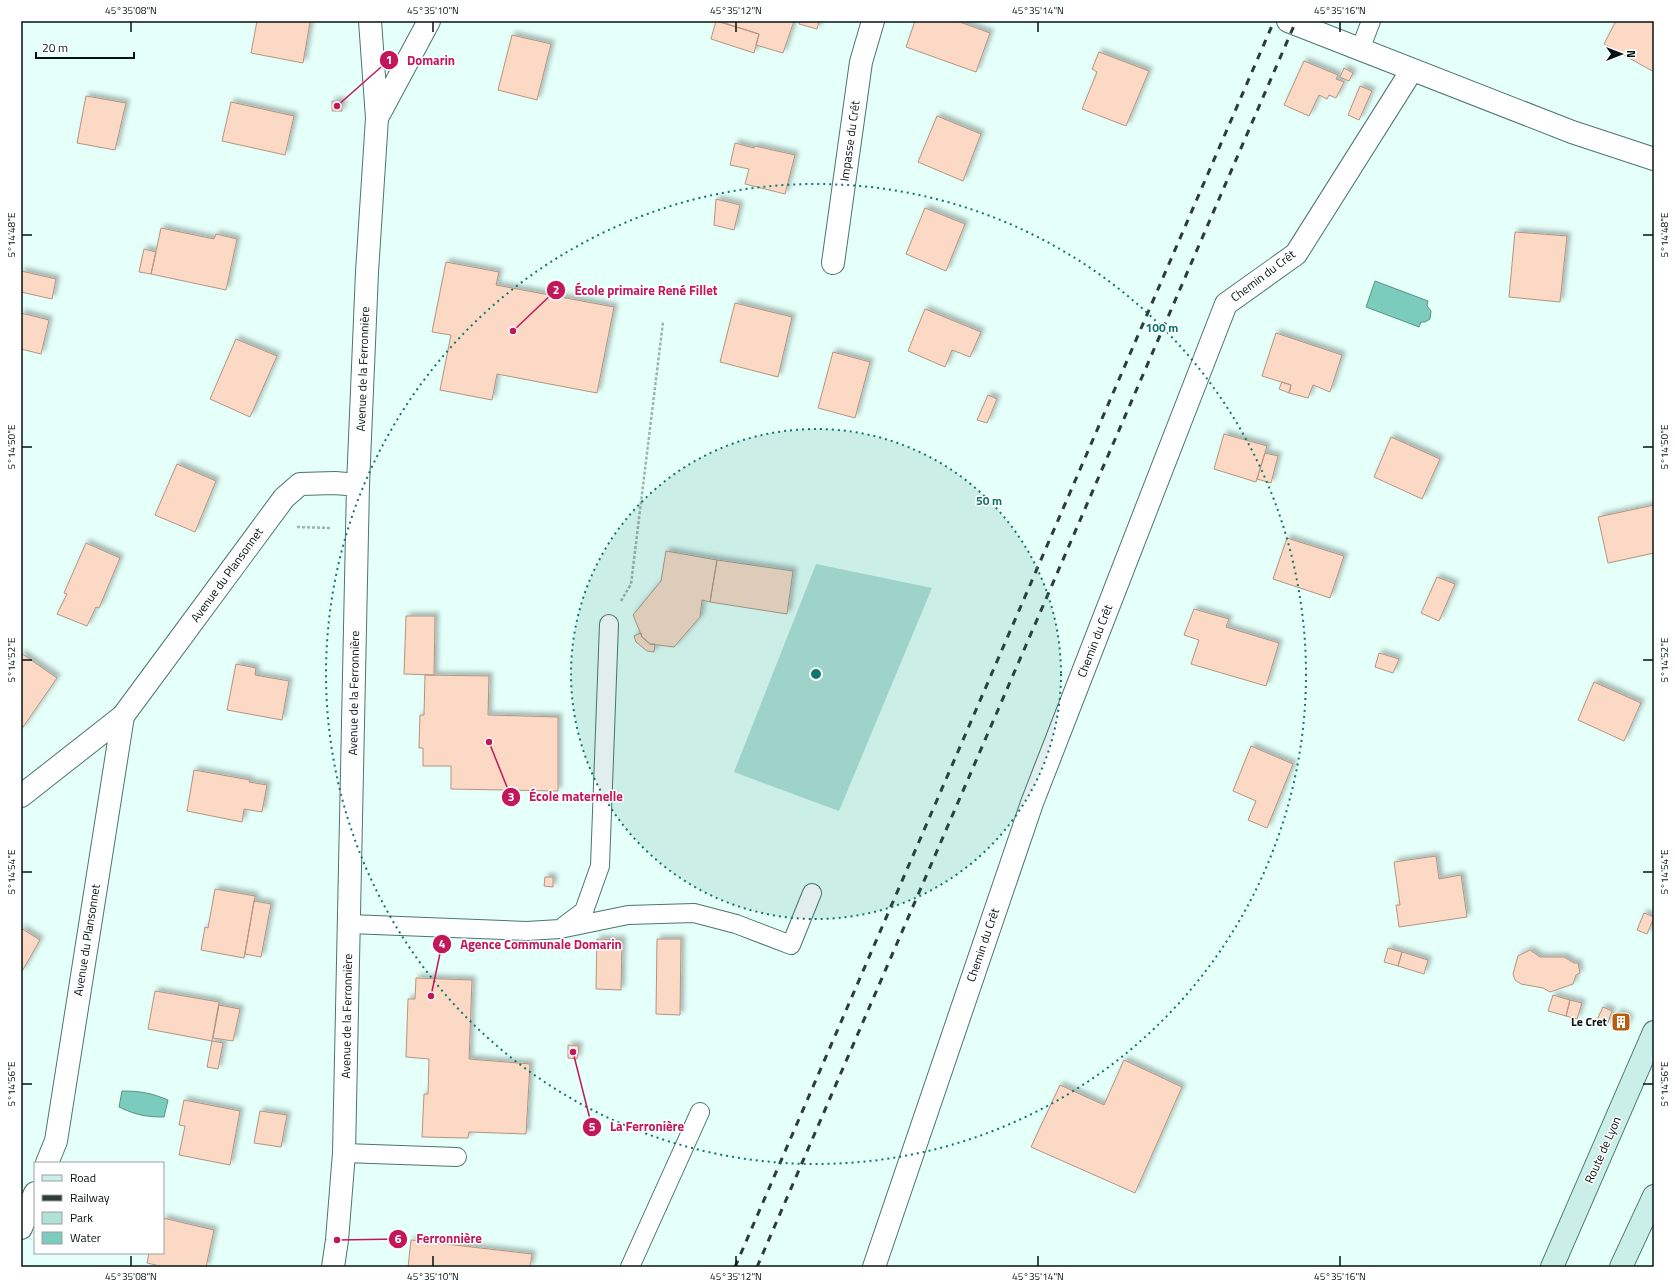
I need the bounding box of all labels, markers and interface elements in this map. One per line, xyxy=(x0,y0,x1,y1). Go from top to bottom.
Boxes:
text: 45°35'08"N xyxy=(105,3,157,18)
text: 45°35'10"N xyxy=(407,3,459,18)
text: 45°35'12"N xyxy=(710,3,762,18)
text: 45°35'14"N xyxy=(1012,3,1064,18)
text: 45°35'16"N xyxy=(1314,3,1366,18)
scale bar xyxy=(36,34,134,60)
north arrow xyxy=(1601,34,1641,74)
text: 20 m xyxy=(42,38,68,57)
callout: Domarin xyxy=(379,47,463,72)
text: 1 xyxy=(386,50,392,69)
text: Domarin xyxy=(407,50,455,70)
text: N xyxy=(1623,50,1639,58)
street label: Impasse du Crêt xyxy=(834,99,865,183)
text: 5°14'48"E xyxy=(4,212,19,257)
text: 5°14'48"E xyxy=(1657,212,1672,257)
street label: Chemin du Crêt xyxy=(1226,244,1300,306)
callout: École primaire René Fillet xyxy=(546,278,726,303)
text: 2 xyxy=(553,280,559,299)
text: École primaire René Fillet xyxy=(574,280,718,300)
street label: Avenue de la Ferronnière xyxy=(351,306,374,432)
text: 100 m xyxy=(1146,318,1178,337)
text: 5°14'50"E xyxy=(4,424,19,469)
text: 5°14'50"E xyxy=(1657,424,1672,469)
text: 50 m xyxy=(976,491,1002,510)
street label: Avenue du Plansonnet xyxy=(186,523,268,626)
street label: Chemin du Crêt xyxy=(1072,601,1117,680)
street label: Avenue de la Ferronnière xyxy=(343,630,364,756)
text: 5°14'52"E xyxy=(4,637,19,682)
text: 5°14'52"E xyxy=(1657,637,1672,682)
centre of rings xyxy=(809,667,823,681)
callout: École maternelle xyxy=(501,784,631,809)
text: École maternelle xyxy=(529,786,623,806)
text: 3 xyxy=(508,787,514,806)
text: 5°14'54"E xyxy=(4,849,19,894)
text: 5°14'54"E xyxy=(1657,849,1672,894)
street label: Avenue du Plansonnet xyxy=(68,882,105,997)
street label: Chemin du Crêt xyxy=(961,905,1004,984)
callout: Agence Communale Domarin xyxy=(432,932,629,957)
text: 4 xyxy=(439,934,446,953)
text: Agence Communale Domarin xyxy=(460,934,622,954)
street label: Avenue de la Ferronnière xyxy=(336,953,357,1079)
building icon: Le Cret xyxy=(1610,1011,1632,1033)
place label: Le Cret xyxy=(1571,1012,1608,1031)
text: 5°14'56"E xyxy=(4,1061,19,1106)
text: 5°14'56"E xyxy=(1657,1061,1672,1106)
street label: Route de Lyon xyxy=(1579,1113,1626,1186)
callout: La Ferronière xyxy=(582,1114,692,1139)
text: La Ferronière xyxy=(610,1116,684,1136)
text: 5 xyxy=(589,1117,596,1136)
legend xyxy=(34,1162,164,1254)
text: Road xyxy=(70,1168,96,1187)
text: Railway xyxy=(70,1188,110,1207)
text: Park xyxy=(70,1208,93,1227)
callout: Ferronnière xyxy=(388,1226,490,1251)
text: Water xyxy=(70,1228,101,1247)
text: Ferronnière xyxy=(416,1228,482,1248)
text: 6 xyxy=(395,1229,402,1248)
text: 45°35'08"N xyxy=(105,1269,157,1284)
text: 45°35'10"N xyxy=(407,1269,459,1284)
text: 45°35'12"N xyxy=(710,1269,762,1284)
text: 45°35'14"N xyxy=(1012,1269,1064,1284)
text: 45°35'16"N xyxy=(1314,1269,1366,1284)

